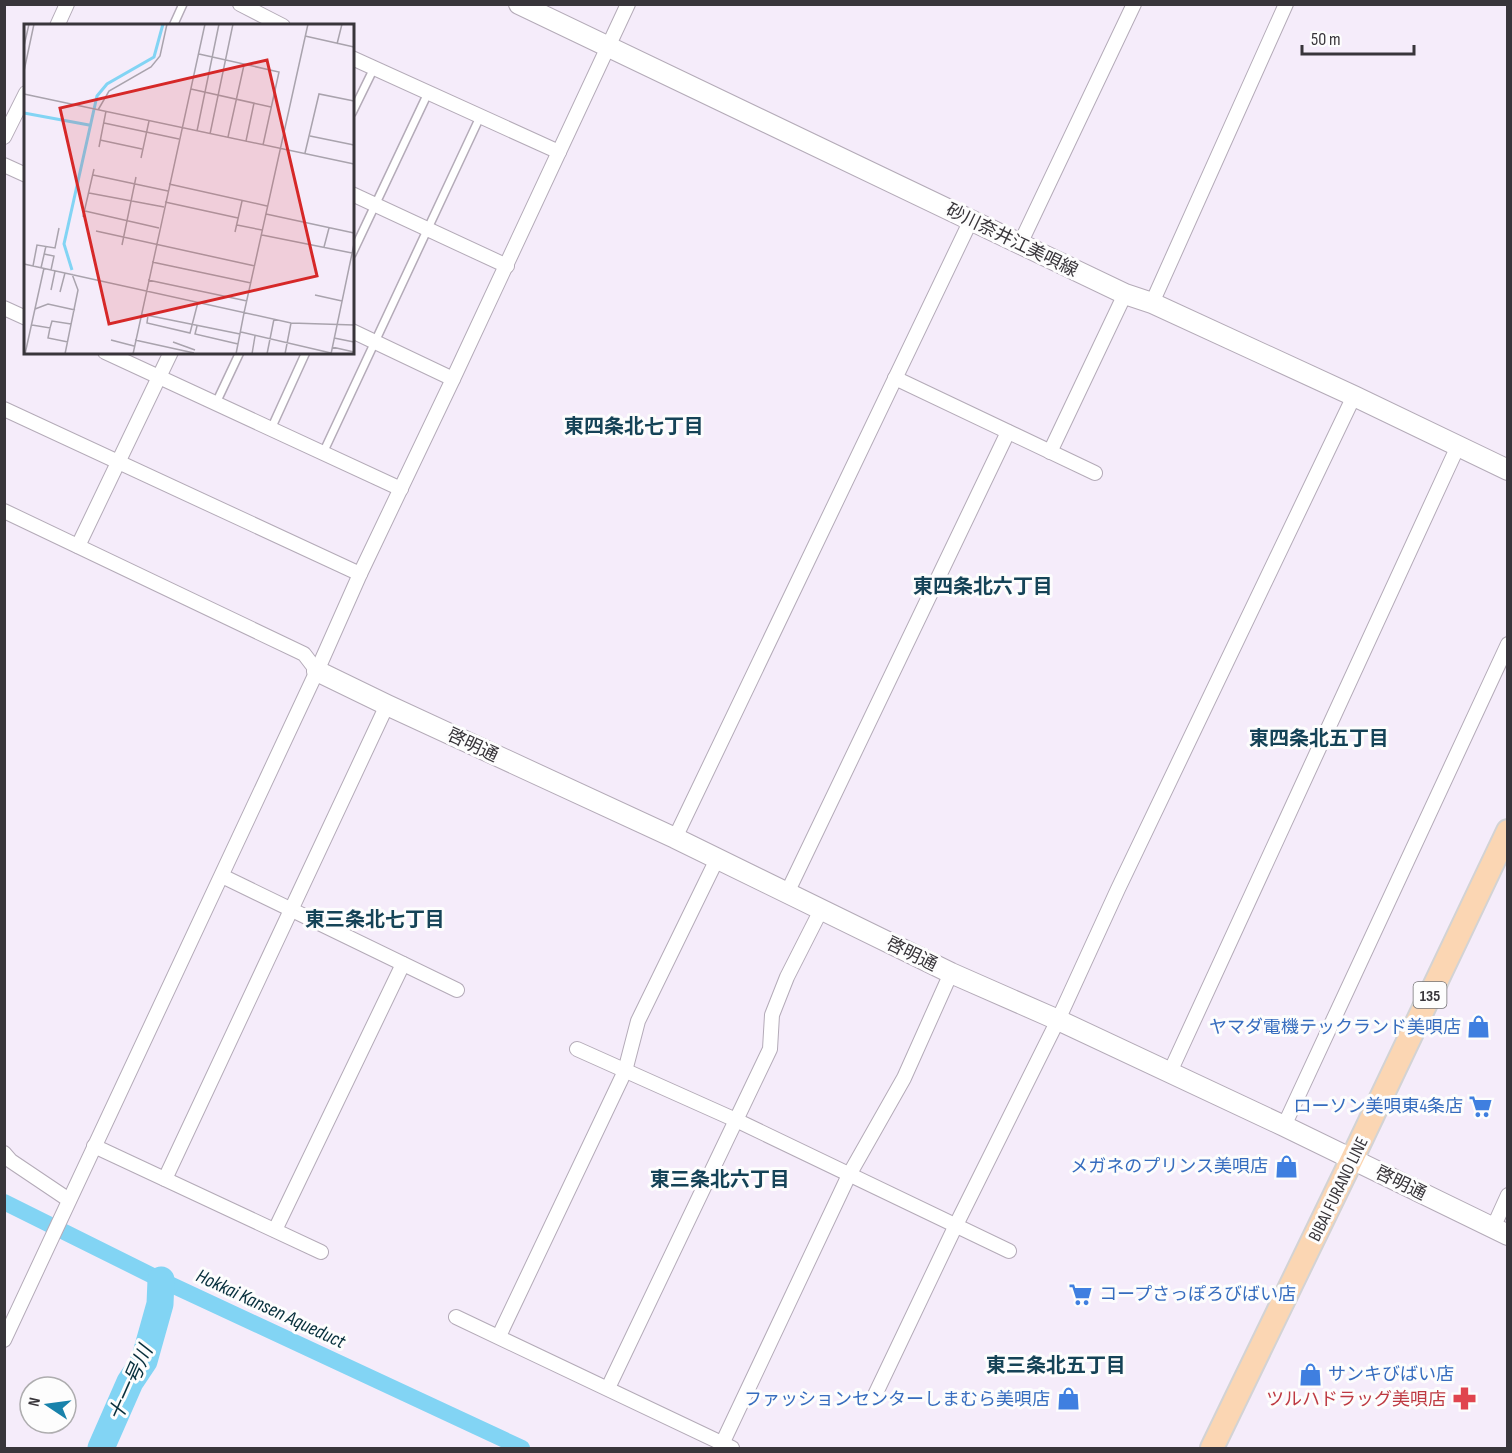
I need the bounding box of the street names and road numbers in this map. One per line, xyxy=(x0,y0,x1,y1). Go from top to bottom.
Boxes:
street label: 砂川奈井江美唄線 xyxy=(942,199,1081,281)
street label: 啓明通 xyxy=(444,725,502,766)
street label: 啓明通 xyxy=(883,933,941,976)
road number: 135 xyxy=(1414,982,1446,1008)
street label: BIBAI FURANO LINE xyxy=(1304,1134,1373,1245)
street label: 啓明通 xyxy=(1372,1162,1430,1205)

